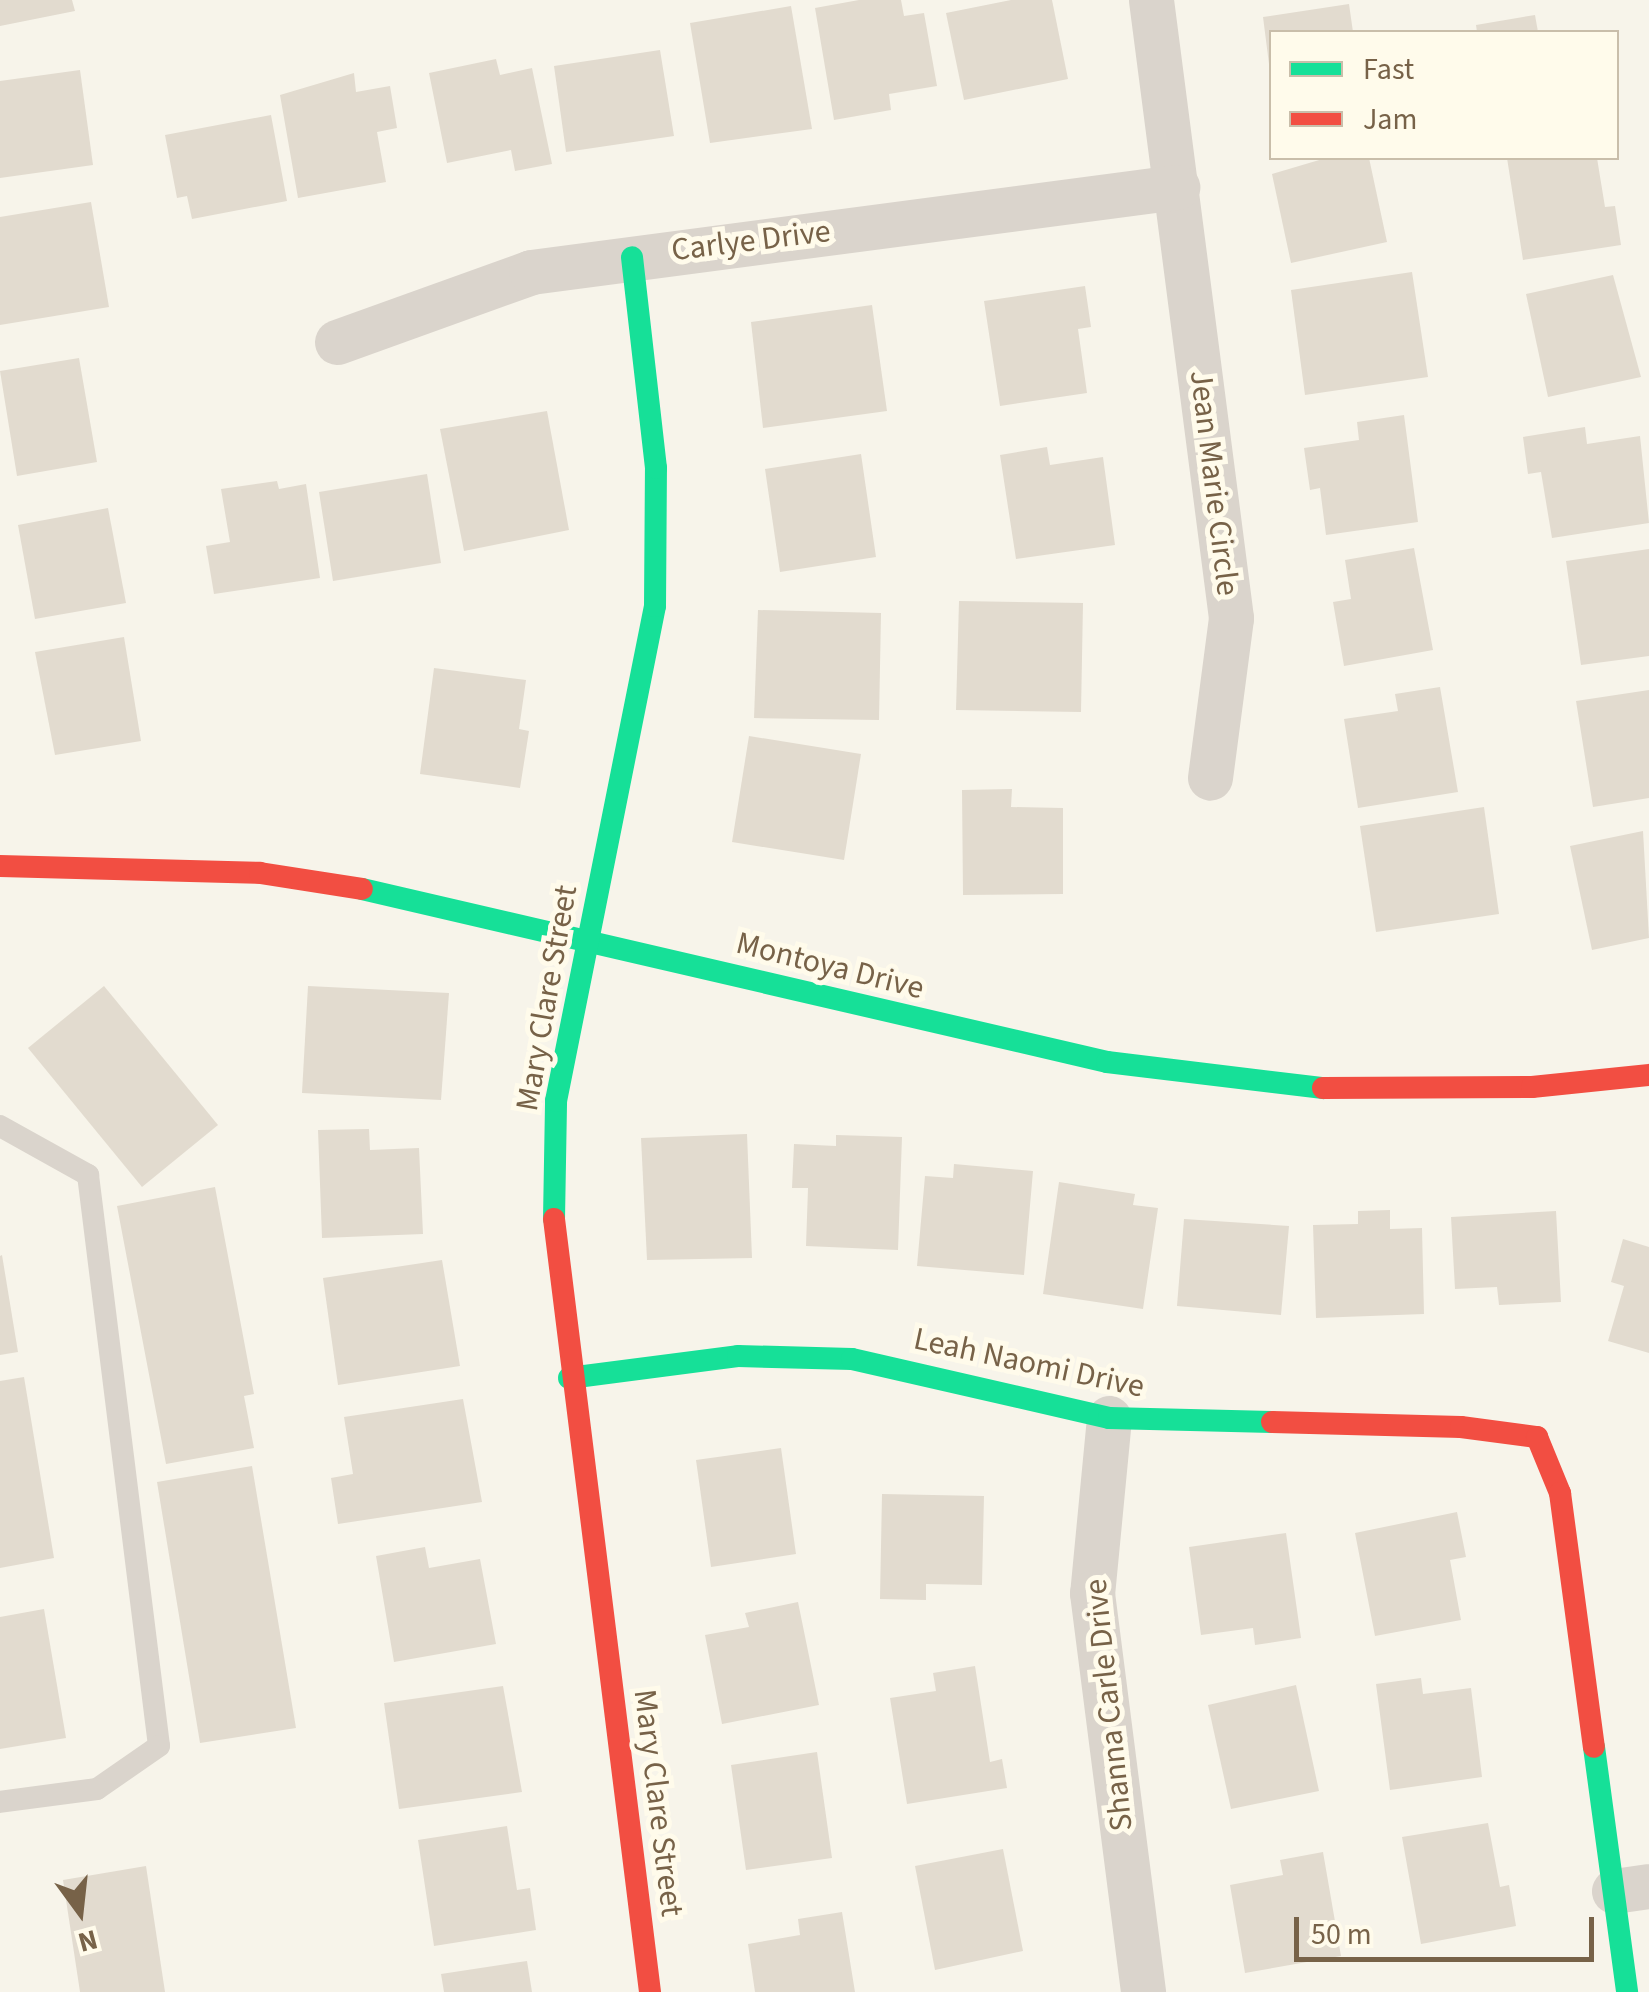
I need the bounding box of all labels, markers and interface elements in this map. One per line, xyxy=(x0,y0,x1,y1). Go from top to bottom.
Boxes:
legend xyxy=(1269,30,1619,160)
text: Fast xyxy=(1363,48,1414,91)
text: Jam xyxy=(1363,98,1417,141)
street label: Carlye Drive xyxy=(669,212,833,270)
street label: Jean Marie Circle xyxy=(1181,368,1247,598)
street label: Mary Clare Street xyxy=(508,882,586,1114)
street label: Montoya Drive xyxy=(732,924,928,1008)
street label: Leah Naomi Drive xyxy=(910,1320,1148,1406)
street label: Shanna Carle Drive xyxy=(1077,1577,1141,1833)
street label: Mary Clare Street xyxy=(625,1687,691,1919)
north arrow xyxy=(30,1862,130,1962)
scale bar xyxy=(1299,1897,1599,1959)
text: 50 m xyxy=(1311,1913,1372,1956)
text: N xyxy=(74,1919,102,1963)

